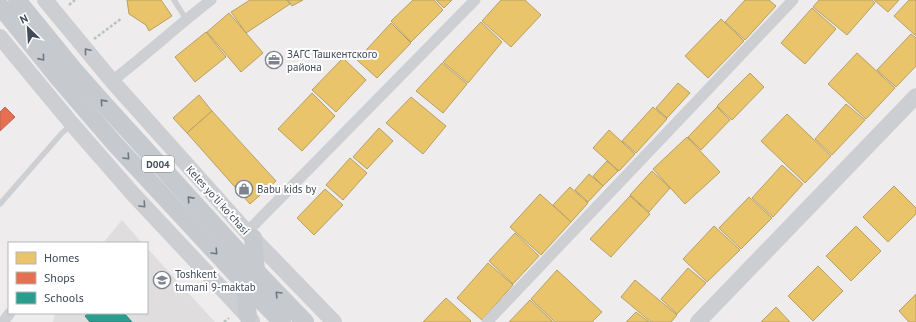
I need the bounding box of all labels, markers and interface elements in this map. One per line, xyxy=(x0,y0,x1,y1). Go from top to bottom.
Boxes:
north arrow xyxy=(8,8,48,48)
text: N xyxy=(18,11,30,27)
place label: ЗАГС Ташкентского района xyxy=(287,47,378,74)
one-way arrow xyxy=(85,49,92,56)
office icon: ЗАГС Ташкентского района xyxy=(264,50,284,70)
one-way arrow xyxy=(38,54,45,61)
one-way arrow xyxy=(100,100,107,107)
one-way arrow xyxy=(122,152,130,160)
road number: D004 xyxy=(142,156,174,172)
street label: Keles yoʻli koʻchasi xyxy=(183,163,253,237)
shop icon: Babu kids by xyxy=(234,179,254,199)
place label: Babu kids by xyxy=(257,182,317,196)
one-way arrow xyxy=(188,196,195,203)
one-way arrow xyxy=(138,200,146,208)
legend xyxy=(8,242,148,314)
one-way arrow xyxy=(211,247,218,255)
text: Homes xyxy=(44,250,79,265)
place label: Toshkent tumani 9-maktab xyxy=(175,267,256,294)
text: Shops xyxy=(44,270,75,285)
school or university icon: Toshkent tumani 9-maktab xyxy=(152,270,172,290)
text: Schools xyxy=(44,290,84,305)
one-way arrow xyxy=(275,291,283,299)

